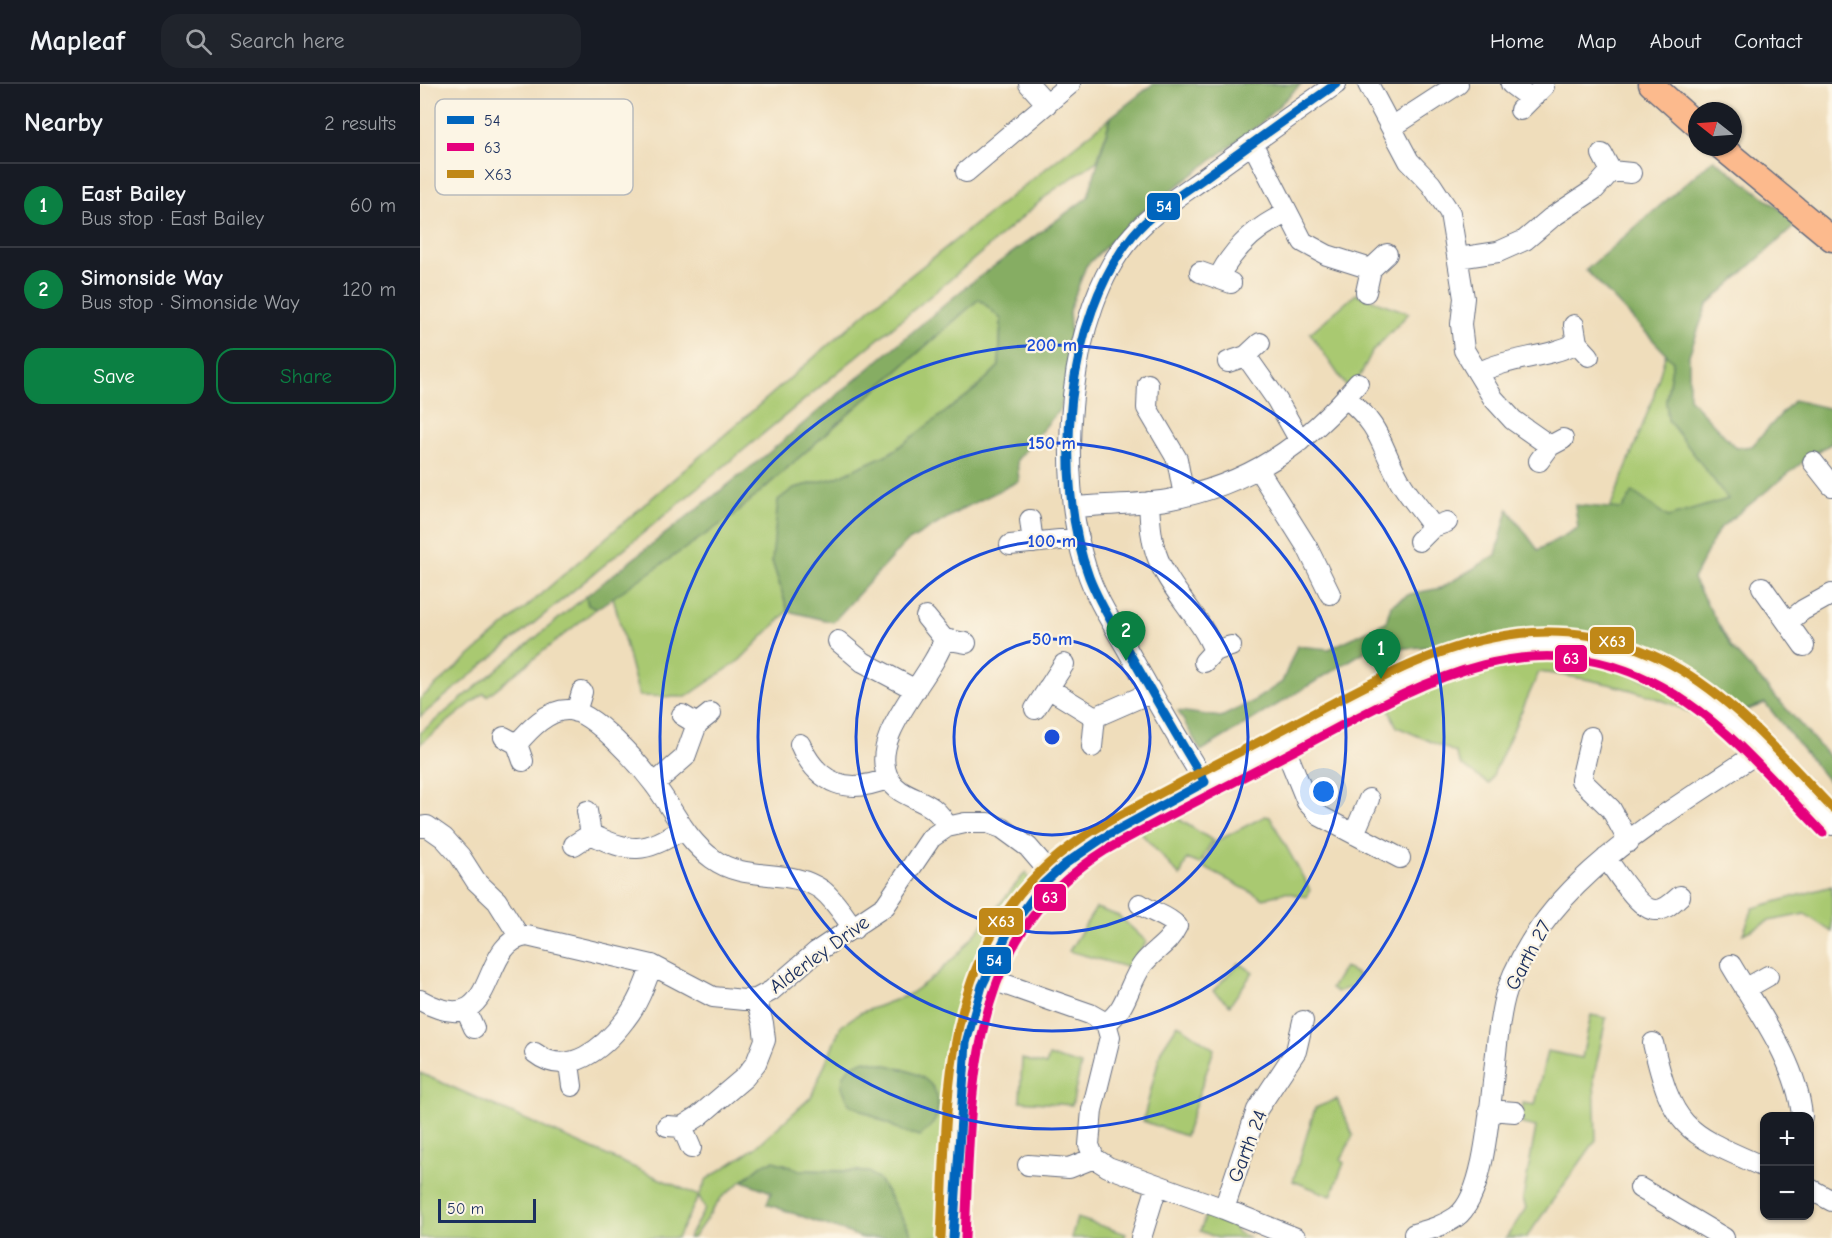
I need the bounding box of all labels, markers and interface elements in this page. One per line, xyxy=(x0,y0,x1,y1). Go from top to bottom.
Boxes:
search box xyxy=(161,14,581,68)
text: Mapleaf xyxy=(30,25,125,57)
icon: search xyxy=(182,25,215,58)
text: Search here xyxy=(230,28,344,54)
text: Home xyxy=(1490,29,1544,53)
text: Map xyxy=(1577,29,1617,53)
text: About xyxy=(1650,29,1701,53)
text: Contact xyxy=(1734,29,1802,53)
legend xyxy=(435,99,633,195)
north arrow xyxy=(1688,102,1742,156)
text: Nearby xyxy=(24,108,103,138)
text: 2 results xyxy=(324,112,396,135)
text: 54 xyxy=(484,112,500,130)
text: 63 xyxy=(484,139,501,157)
text: X63 xyxy=(484,166,512,184)
text: East Bailey xyxy=(81,181,186,207)
line badge: 54 xyxy=(1146,192,1181,221)
text: 1 xyxy=(40,194,47,217)
text: 60 m xyxy=(350,194,396,217)
text: 54 xyxy=(1156,198,1172,216)
text: Bus stop · East Bailey xyxy=(81,207,264,230)
text: Simonside Way xyxy=(81,265,223,291)
text: 2 xyxy=(39,278,48,301)
text: 120 m xyxy=(342,278,396,301)
text: Bus stop · Simonside Way xyxy=(81,291,299,314)
text: 200 m xyxy=(1027,335,1077,356)
button: Save xyxy=(24,348,204,404)
button: Share xyxy=(216,348,396,404)
text: 150 m xyxy=(1028,433,1076,454)
text: 100 m xyxy=(1028,531,1076,552)
pin: 2 xyxy=(1106,612,1146,661)
line badge: X63 xyxy=(1589,626,1635,655)
text: 50 m xyxy=(1032,629,1072,650)
pin: 1 xyxy=(1362,630,1400,679)
text: X63 xyxy=(1598,633,1626,651)
line badge: 63 xyxy=(1554,644,1588,673)
text: 63 xyxy=(1563,650,1579,668)
centre of rings xyxy=(1042,727,1062,747)
your location xyxy=(1309,777,1338,806)
line badge: 63 xyxy=(1033,883,1067,912)
text: 63 xyxy=(1042,889,1058,907)
line badge: X63 xyxy=(978,907,1024,936)
street label: Alderley Drive xyxy=(765,911,874,998)
text: X63 xyxy=(987,913,1015,931)
street label: Garth 27 xyxy=(1501,916,1557,994)
line badge: 54 xyxy=(977,946,1012,975)
text: 54 xyxy=(986,952,1002,970)
street label: Garth 24 xyxy=(1223,1107,1272,1186)
map controls xyxy=(1760,1112,1814,1220)
button: + xyxy=(1760,1112,1814,1166)
button: − xyxy=(1760,1166,1814,1220)
scale bar xyxy=(438,1196,536,1224)
text: 50 m xyxy=(447,1200,484,1218)

